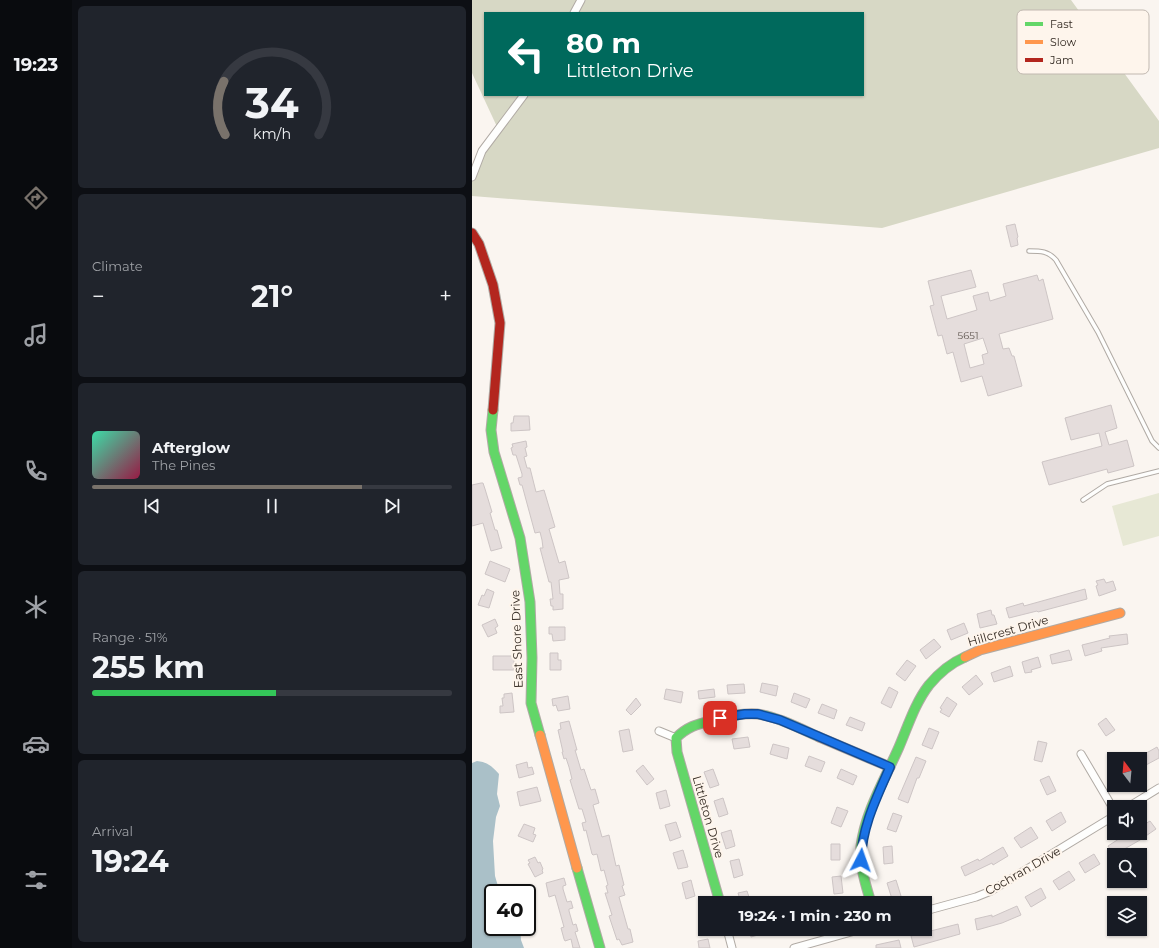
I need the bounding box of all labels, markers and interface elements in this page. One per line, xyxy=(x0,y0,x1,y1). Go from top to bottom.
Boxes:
legend xyxy=(1017,10,1149,74)
text: Fast xyxy=(1050,17,1074,31)
text: 80 m xyxy=(566,26,641,60)
icon: left xyxy=(500,28,552,80)
text: Slow xyxy=(1050,35,1076,49)
text: Jam xyxy=(1049,53,1074,67)
text: 19:23 xyxy=(14,54,58,76)
text: Littleton Drive xyxy=(566,60,694,82)
text: 34 xyxy=(244,78,299,128)
text: km/h xyxy=(253,125,291,143)
icon: directions xyxy=(22,184,50,212)
text: Climate xyxy=(92,258,143,274)
text: 21° xyxy=(251,278,293,315)
text: − xyxy=(92,283,105,310)
text: + xyxy=(439,283,452,310)
icon: music xyxy=(22,321,50,349)
house number: 5651 xyxy=(957,329,979,342)
text: Afterglow xyxy=(152,438,230,457)
icon: phone xyxy=(22,457,50,485)
text: The Pines xyxy=(152,457,215,473)
icon: previous xyxy=(141,495,163,517)
icon: pause xyxy=(261,495,283,517)
icon: next xyxy=(381,495,403,517)
street label: East Shore Drive xyxy=(507,590,526,688)
icon: climate xyxy=(22,593,50,621)
street label: Hillcrest Drive xyxy=(966,612,1050,649)
text: Range · 51% xyxy=(92,629,167,645)
text: 255 km xyxy=(92,649,205,686)
pin xyxy=(703,701,737,735)
icon: arrive xyxy=(709,707,731,729)
icon: car xyxy=(22,730,50,758)
north arrow xyxy=(1107,752,1147,792)
map controls xyxy=(1107,752,1147,936)
street label: Littleton Drive xyxy=(690,774,727,860)
button: sound xyxy=(1107,800,1147,840)
text: Arrival xyxy=(92,823,133,839)
position arrow xyxy=(840,839,882,881)
text: 19:24 xyxy=(92,843,169,880)
street label: Cochran Drive xyxy=(982,843,1063,898)
button: search xyxy=(1107,848,1147,888)
icon: filters xyxy=(22,866,50,894)
speed limit sign: 40 xyxy=(484,884,536,936)
button: layers xyxy=(1107,896,1147,936)
text: 19:24 · 1 min · 230 m xyxy=(738,906,892,925)

